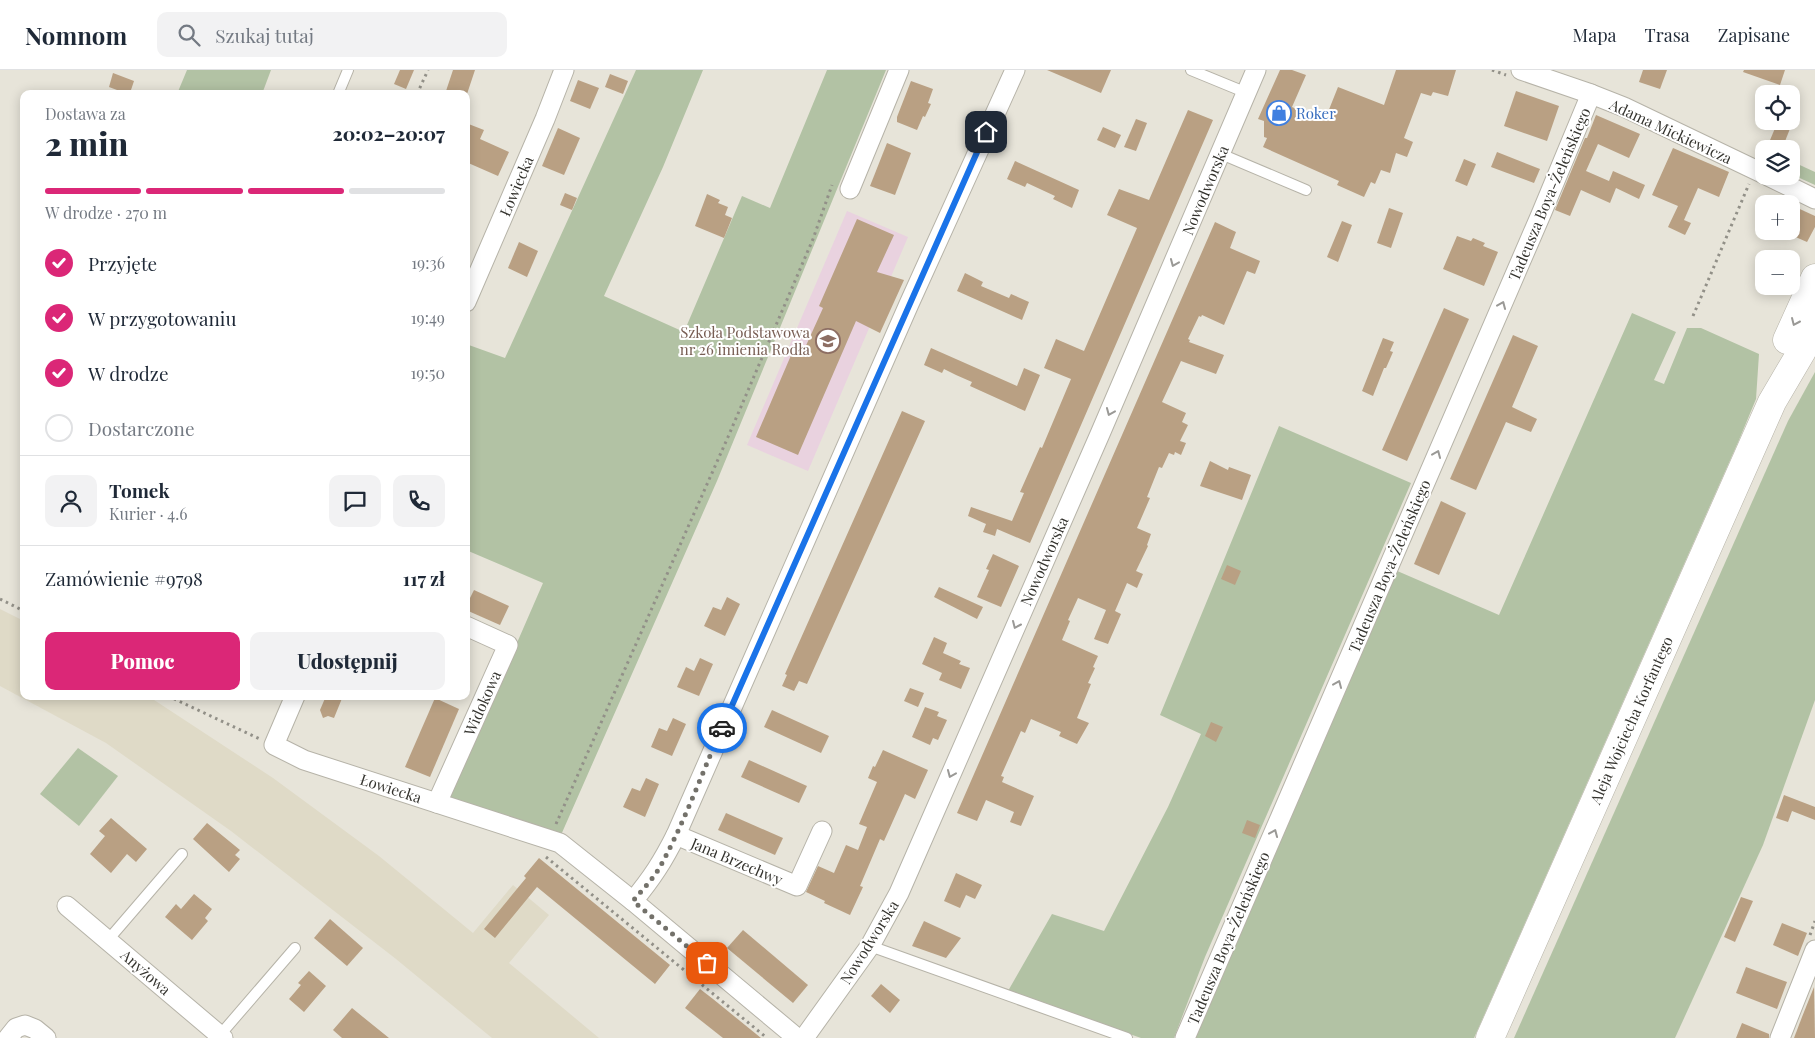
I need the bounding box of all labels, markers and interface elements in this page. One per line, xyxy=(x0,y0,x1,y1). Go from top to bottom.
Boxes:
search box xyxy=(157,12,507,57)
text: Nomnom xyxy=(25,19,127,51)
icon: search xyxy=(175,21,203,49)
text: Szukaj tutaj xyxy=(215,22,314,48)
text: Mapa xyxy=(1573,23,1617,47)
text: Trasa xyxy=(1645,23,1690,47)
text: Zapisane xyxy=(1718,23,1790,47)
map controls xyxy=(1755,85,1800,295)
button: locate xyxy=(1755,85,1800,130)
street label: Adama Mickiewicza xyxy=(1606,93,1736,168)
shop icon: Roker xyxy=(1266,100,1292,126)
text: Dostawa za xyxy=(45,103,126,124)
place label: Roker xyxy=(1296,103,1336,123)
street label: Tadeusza Boya-Żeleńskiego xyxy=(1503,104,1595,284)
pin xyxy=(965,111,1007,153)
icon: home xyxy=(972,118,1000,146)
text: 20:02–20:07 xyxy=(332,120,445,146)
text: 2 min xyxy=(45,121,128,164)
button: layers xyxy=(1755,140,1800,185)
street label: Nowodworska xyxy=(1177,142,1233,238)
street label: Łowiecka xyxy=(494,152,538,219)
button: + xyxy=(1755,195,1800,240)
text: W drodze · 270 m xyxy=(45,202,167,223)
icon: check xyxy=(45,249,73,277)
text: Przyjęte xyxy=(88,250,157,276)
button: − xyxy=(1755,250,1800,295)
text: 19:36 xyxy=(411,252,445,273)
one-way arrow xyxy=(1170,258,1180,267)
one-way arrow xyxy=(1496,301,1507,310)
icon: check xyxy=(45,304,73,332)
text: W przygotowaniu xyxy=(88,305,236,331)
text: 19:49 xyxy=(411,307,445,328)
one-way arrow xyxy=(1791,317,1801,326)
place label: Szkoła Podstawowa nr 26 imienia Rodła xyxy=(680,322,811,359)
school or university icon: Szkoła Podstawowa nr 26 imienia Rodła xyxy=(815,328,841,354)
icon: check xyxy=(45,359,73,387)
text: W drodze xyxy=(88,360,169,386)
text: 19:50 xyxy=(410,362,445,383)
one-way arrow xyxy=(1105,407,1116,416)
text: Dostarczone xyxy=(88,415,195,441)
one-way arrow xyxy=(1431,450,1442,459)
button: person xyxy=(45,475,97,527)
button: chat xyxy=(329,475,381,527)
button: phone xyxy=(393,475,445,527)
street label: Tadeusza Boya-Żeleńskiego xyxy=(1343,476,1435,656)
text: Tomek xyxy=(109,477,170,503)
text: Kurier · 4.6 xyxy=(109,503,188,524)
street label: Nowodworska xyxy=(1015,513,1073,609)
text: Zamówienie #9798 xyxy=(45,565,203,591)
text: 117 zł xyxy=(403,565,445,591)
one-way arrow xyxy=(1011,620,1022,629)
button: Pomoc xyxy=(45,632,240,690)
button: Udostępnij xyxy=(250,632,445,690)
street label: Aleja Wojciecha Korfantego xyxy=(1584,633,1677,808)
street label: Widokowa xyxy=(458,667,505,740)
one-way arrow xyxy=(1332,680,1343,689)
courier xyxy=(697,703,747,753)
icon: car xyxy=(708,714,736,742)
street label: Łowiecka xyxy=(358,769,425,807)
one-way arrow xyxy=(946,769,957,778)
one-way arrow xyxy=(1267,829,1278,838)
street label: Jana Brzechwy xyxy=(687,832,786,889)
street label: Tadeusza Boya-Żeleńskiego xyxy=(1182,848,1274,1028)
street label: Nowodworska xyxy=(835,896,903,988)
pin xyxy=(686,942,728,984)
street label: Anyżowa xyxy=(116,944,176,1000)
icon: bag xyxy=(693,949,721,977)

